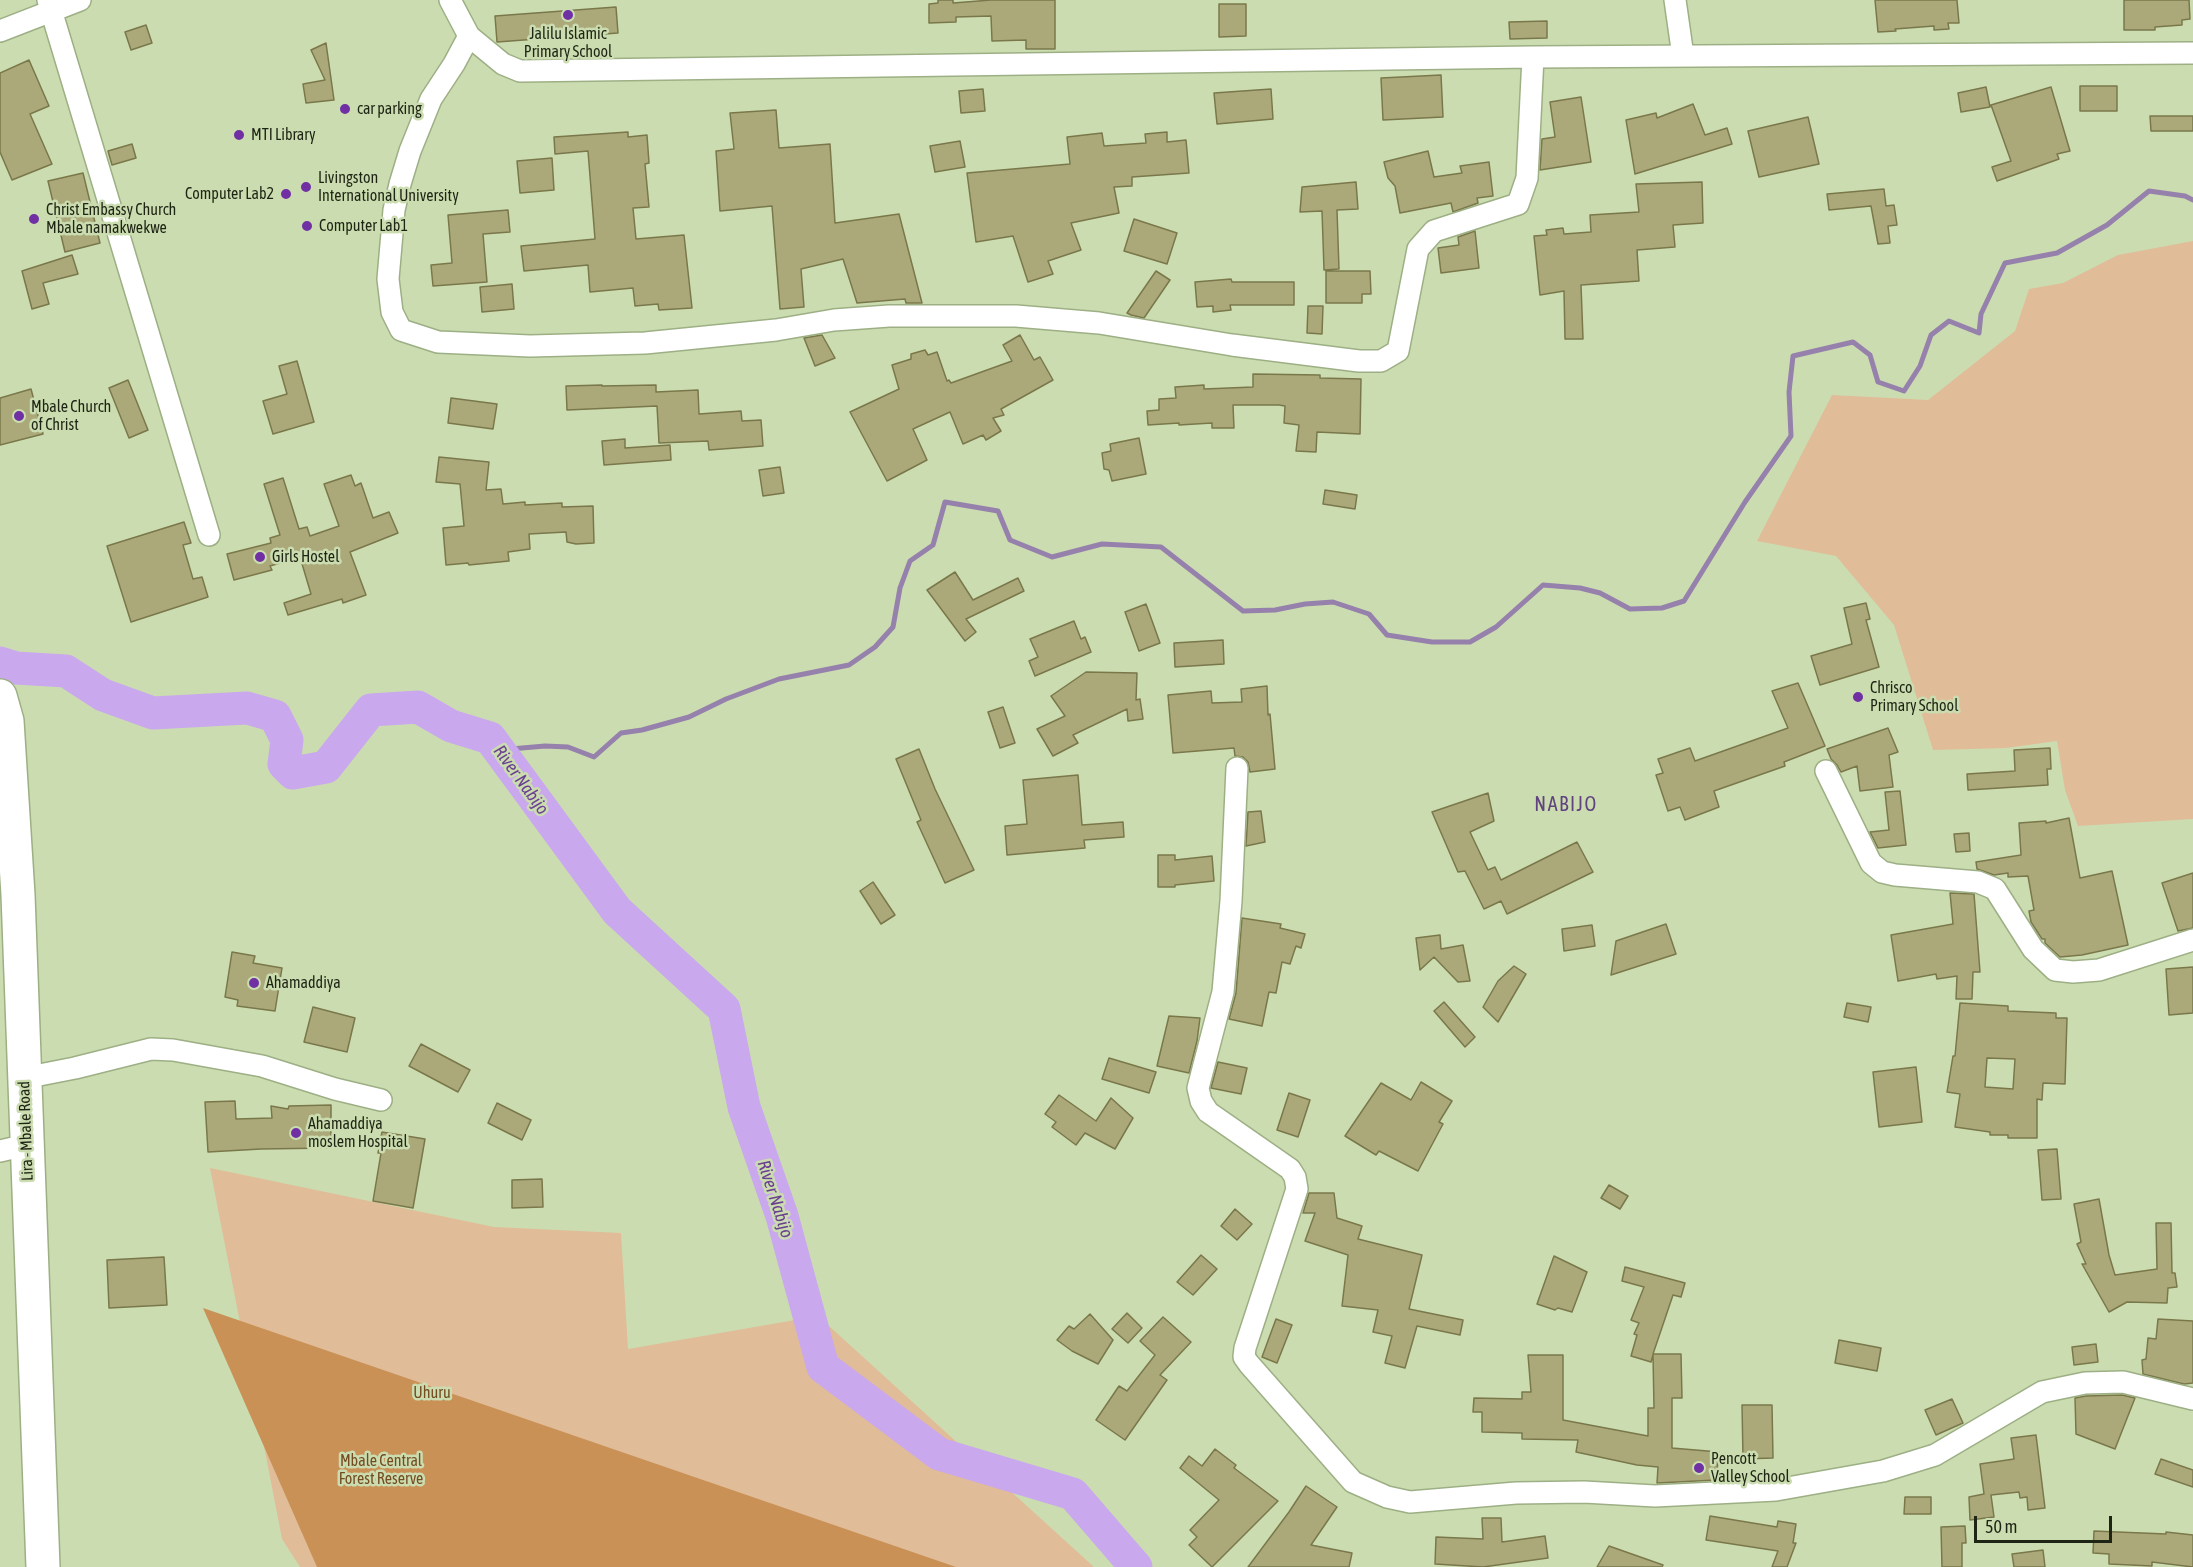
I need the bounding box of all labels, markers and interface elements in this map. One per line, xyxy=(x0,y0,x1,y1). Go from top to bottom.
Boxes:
marker: Jalilu Islamic Primary School xyxy=(561,8,575,22)
place label: Jalilu Islamic Primary School xyxy=(524,24,612,62)
place label: car parking xyxy=(357,99,422,119)
marker: car parking xyxy=(338,102,352,116)
place label: MTI Library xyxy=(251,125,316,145)
marker: MTI Library xyxy=(232,128,246,142)
place label: Livingston International University xyxy=(318,168,459,206)
marker: Livingston International University xyxy=(299,180,313,194)
place label: Computer Lab2 xyxy=(185,184,274,204)
marker: Computer Lab2 xyxy=(279,187,293,201)
place label: Christ Embassy Church Mbale namakwekwe xyxy=(46,200,176,238)
marker: Christ Embassy Church Mbale namakwekwe xyxy=(27,212,41,226)
place label: Computer Lab1 xyxy=(319,216,408,236)
marker: Computer Lab1 xyxy=(300,219,314,233)
place label: Mbale Church of Christ xyxy=(31,397,111,435)
marker: Mbale Church of Christ xyxy=(12,409,26,423)
place label: Girls Hostel xyxy=(272,547,339,567)
marker: Girls Hostel xyxy=(253,550,267,564)
place label: Chrisco Primary School xyxy=(1870,678,1958,716)
marker: Chrisco Primary School xyxy=(1851,690,1865,704)
water label: River Nabijo xyxy=(489,741,553,819)
district label: NABIJO xyxy=(1534,793,1598,817)
place label: Ahamaddiya xyxy=(266,973,341,993)
marker: Ahamaddiya xyxy=(247,976,261,990)
street label: Lira - Mbale Road xyxy=(15,1081,37,1181)
place label: Ahamaddiya moslem Hospital xyxy=(308,1114,408,1152)
marker: Ahamaddiya moslem Hospital xyxy=(289,1126,303,1140)
water label: River Nabijo xyxy=(752,1157,798,1241)
park label: Uhuru xyxy=(413,1383,451,1403)
place label: Pencott Valley School xyxy=(1711,1449,1790,1487)
park label: Mbale Central Forest Reserve xyxy=(339,1451,423,1489)
marker: Pencott Valley School xyxy=(1692,1461,1706,1475)
scale bar xyxy=(1977,1504,2115,1542)
text: 50 m xyxy=(1985,1516,2017,1537)

